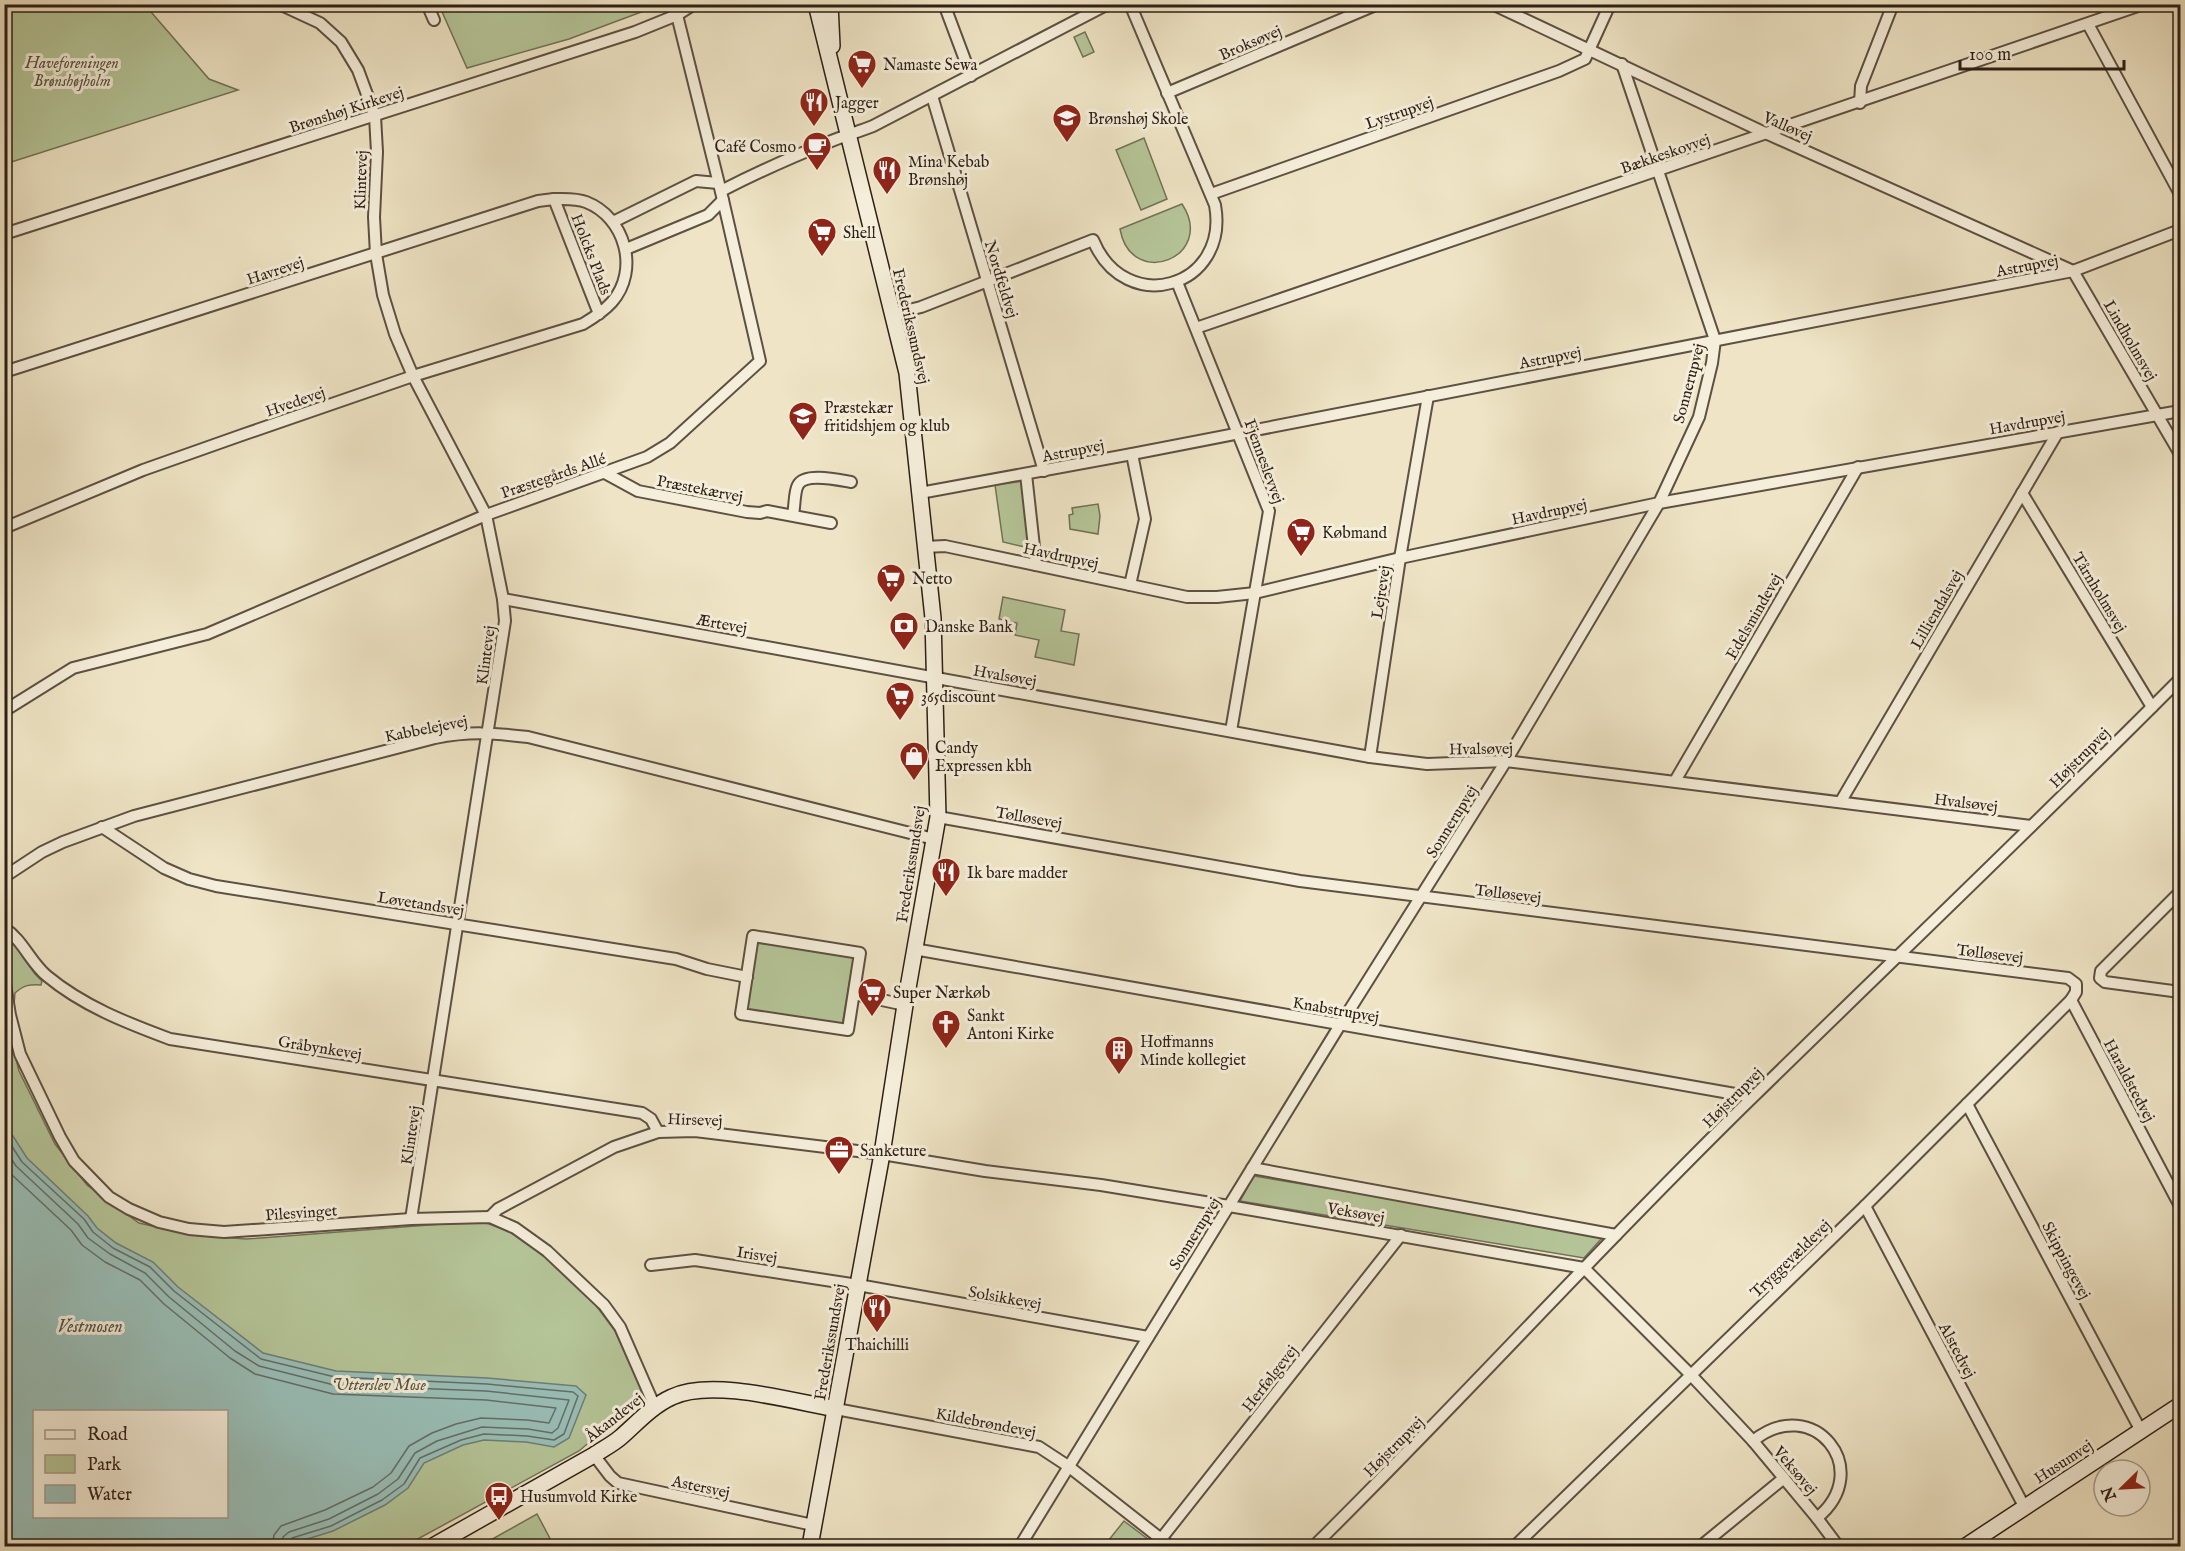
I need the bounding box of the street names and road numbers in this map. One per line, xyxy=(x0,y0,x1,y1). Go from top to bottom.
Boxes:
street label: Broksøvej xyxy=(1217,22,1285,66)
street label: Brønshøj Kirkevej xyxy=(287,83,406,139)
street label: Lystrupvej xyxy=(1363,93,1436,135)
street label: Valløvej xyxy=(1759,108,1815,147)
street label: Bækkeskovvej xyxy=(1618,130,1713,180)
street label: Klintevej xyxy=(351,150,373,210)
street label: Holcks Plads xyxy=(565,211,615,299)
street label: Nordfeldvej xyxy=(979,238,1021,321)
street label: Astrupvej xyxy=(1994,251,2060,283)
street label: Havrevej xyxy=(244,253,307,291)
street label: Frederikssundsvej xyxy=(887,267,933,386)
street label: Lindholmsvej xyxy=(2098,297,2160,385)
street label: Sonnerupvej xyxy=(1670,341,1710,426)
street label: Astrupvej xyxy=(1517,343,1583,375)
street label: Hvedevej xyxy=(263,383,328,422)
street label: Havdrupvej xyxy=(1988,407,2067,440)
street label: Fjenneslevvej xyxy=(1239,417,1288,507)
street label: Astrupvej xyxy=(1040,436,1106,468)
street label: Præstegårds Allé xyxy=(498,450,609,504)
street label: Præstekærvej xyxy=(655,472,744,508)
street label: Havdrupvej xyxy=(1510,495,1589,531)
street label: Havdrupvej xyxy=(1021,539,1100,575)
street label: Tårnholmsvej xyxy=(2067,549,2130,637)
street label: Lejrevej xyxy=(1368,564,1396,621)
street label: Lilliendalsvej xyxy=(1907,567,1968,653)
street label: Edelsmindevej xyxy=(1722,570,1787,664)
street label: Ærtevej xyxy=(694,611,748,639)
street label: Klintevej xyxy=(473,624,501,686)
street label: Hvalsøvej xyxy=(971,662,1038,692)
street label: Kabbelejevej xyxy=(383,712,469,748)
street label: Højstrupvej xyxy=(2046,724,2115,793)
street label: Hvalsøvej xyxy=(1449,739,1513,761)
street label: Sonnerupvej xyxy=(1423,782,1483,862)
street label: Hvalsøvej xyxy=(1933,790,1999,818)
street label: Tølløsevej xyxy=(994,803,1063,835)
street label: Frederikssundsvej xyxy=(893,804,931,924)
street label: Tølløsevej xyxy=(1473,881,1542,909)
street label: Løvetandsvej xyxy=(376,888,466,922)
street label: Tølløsevej xyxy=(1955,941,2024,969)
street label: Knabstrupvej xyxy=(1291,994,1380,1028)
street label: Gråbynkevej xyxy=(277,1033,363,1065)
street label: Haraldstedvej xyxy=(2098,1036,2159,1126)
street label: Højstrupvej xyxy=(1699,1064,1768,1133)
street label: Klintevej xyxy=(397,1104,427,1166)
street label: Hirsevej xyxy=(667,1110,723,1132)
street label: Sonnerupvej xyxy=(1166,1194,1226,1274)
street label: Veksøvej xyxy=(1324,1199,1386,1229)
street label: Pilesvinget xyxy=(264,1201,338,1226)
street label: Tryggevældevej xyxy=(1747,1216,1836,1303)
street label: Skippingevej xyxy=(2036,1219,2094,1303)
street label: Irisvej xyxy=(735,1243,778,1269)
street label: Frederikssundsvej xyxy=(811,1282,851,1402)
street label: Solsikkevej xyxy=(967,1283,1043,1315)
street label: Alstedvej xyxy=(1933,1319,1979,1382)
street label: Herfølgevej xyxy=(1238,1342,1303,1417)
street label: Åkandevej xyxy=(580,1388,649,1448)
street label: Kildebrøndevej xyxy=(934,1404,1037,1443)
street label: Højstrupvej xyxy=(1360,1413,1429,1482)
street label: Husumvej xyxy=(2031,1436,2097,1489)
street label: Veksøvej xyxy=(1768,1442,1821,1500)
street label: Astersvej xyxy=(669,1472,731,1504)

